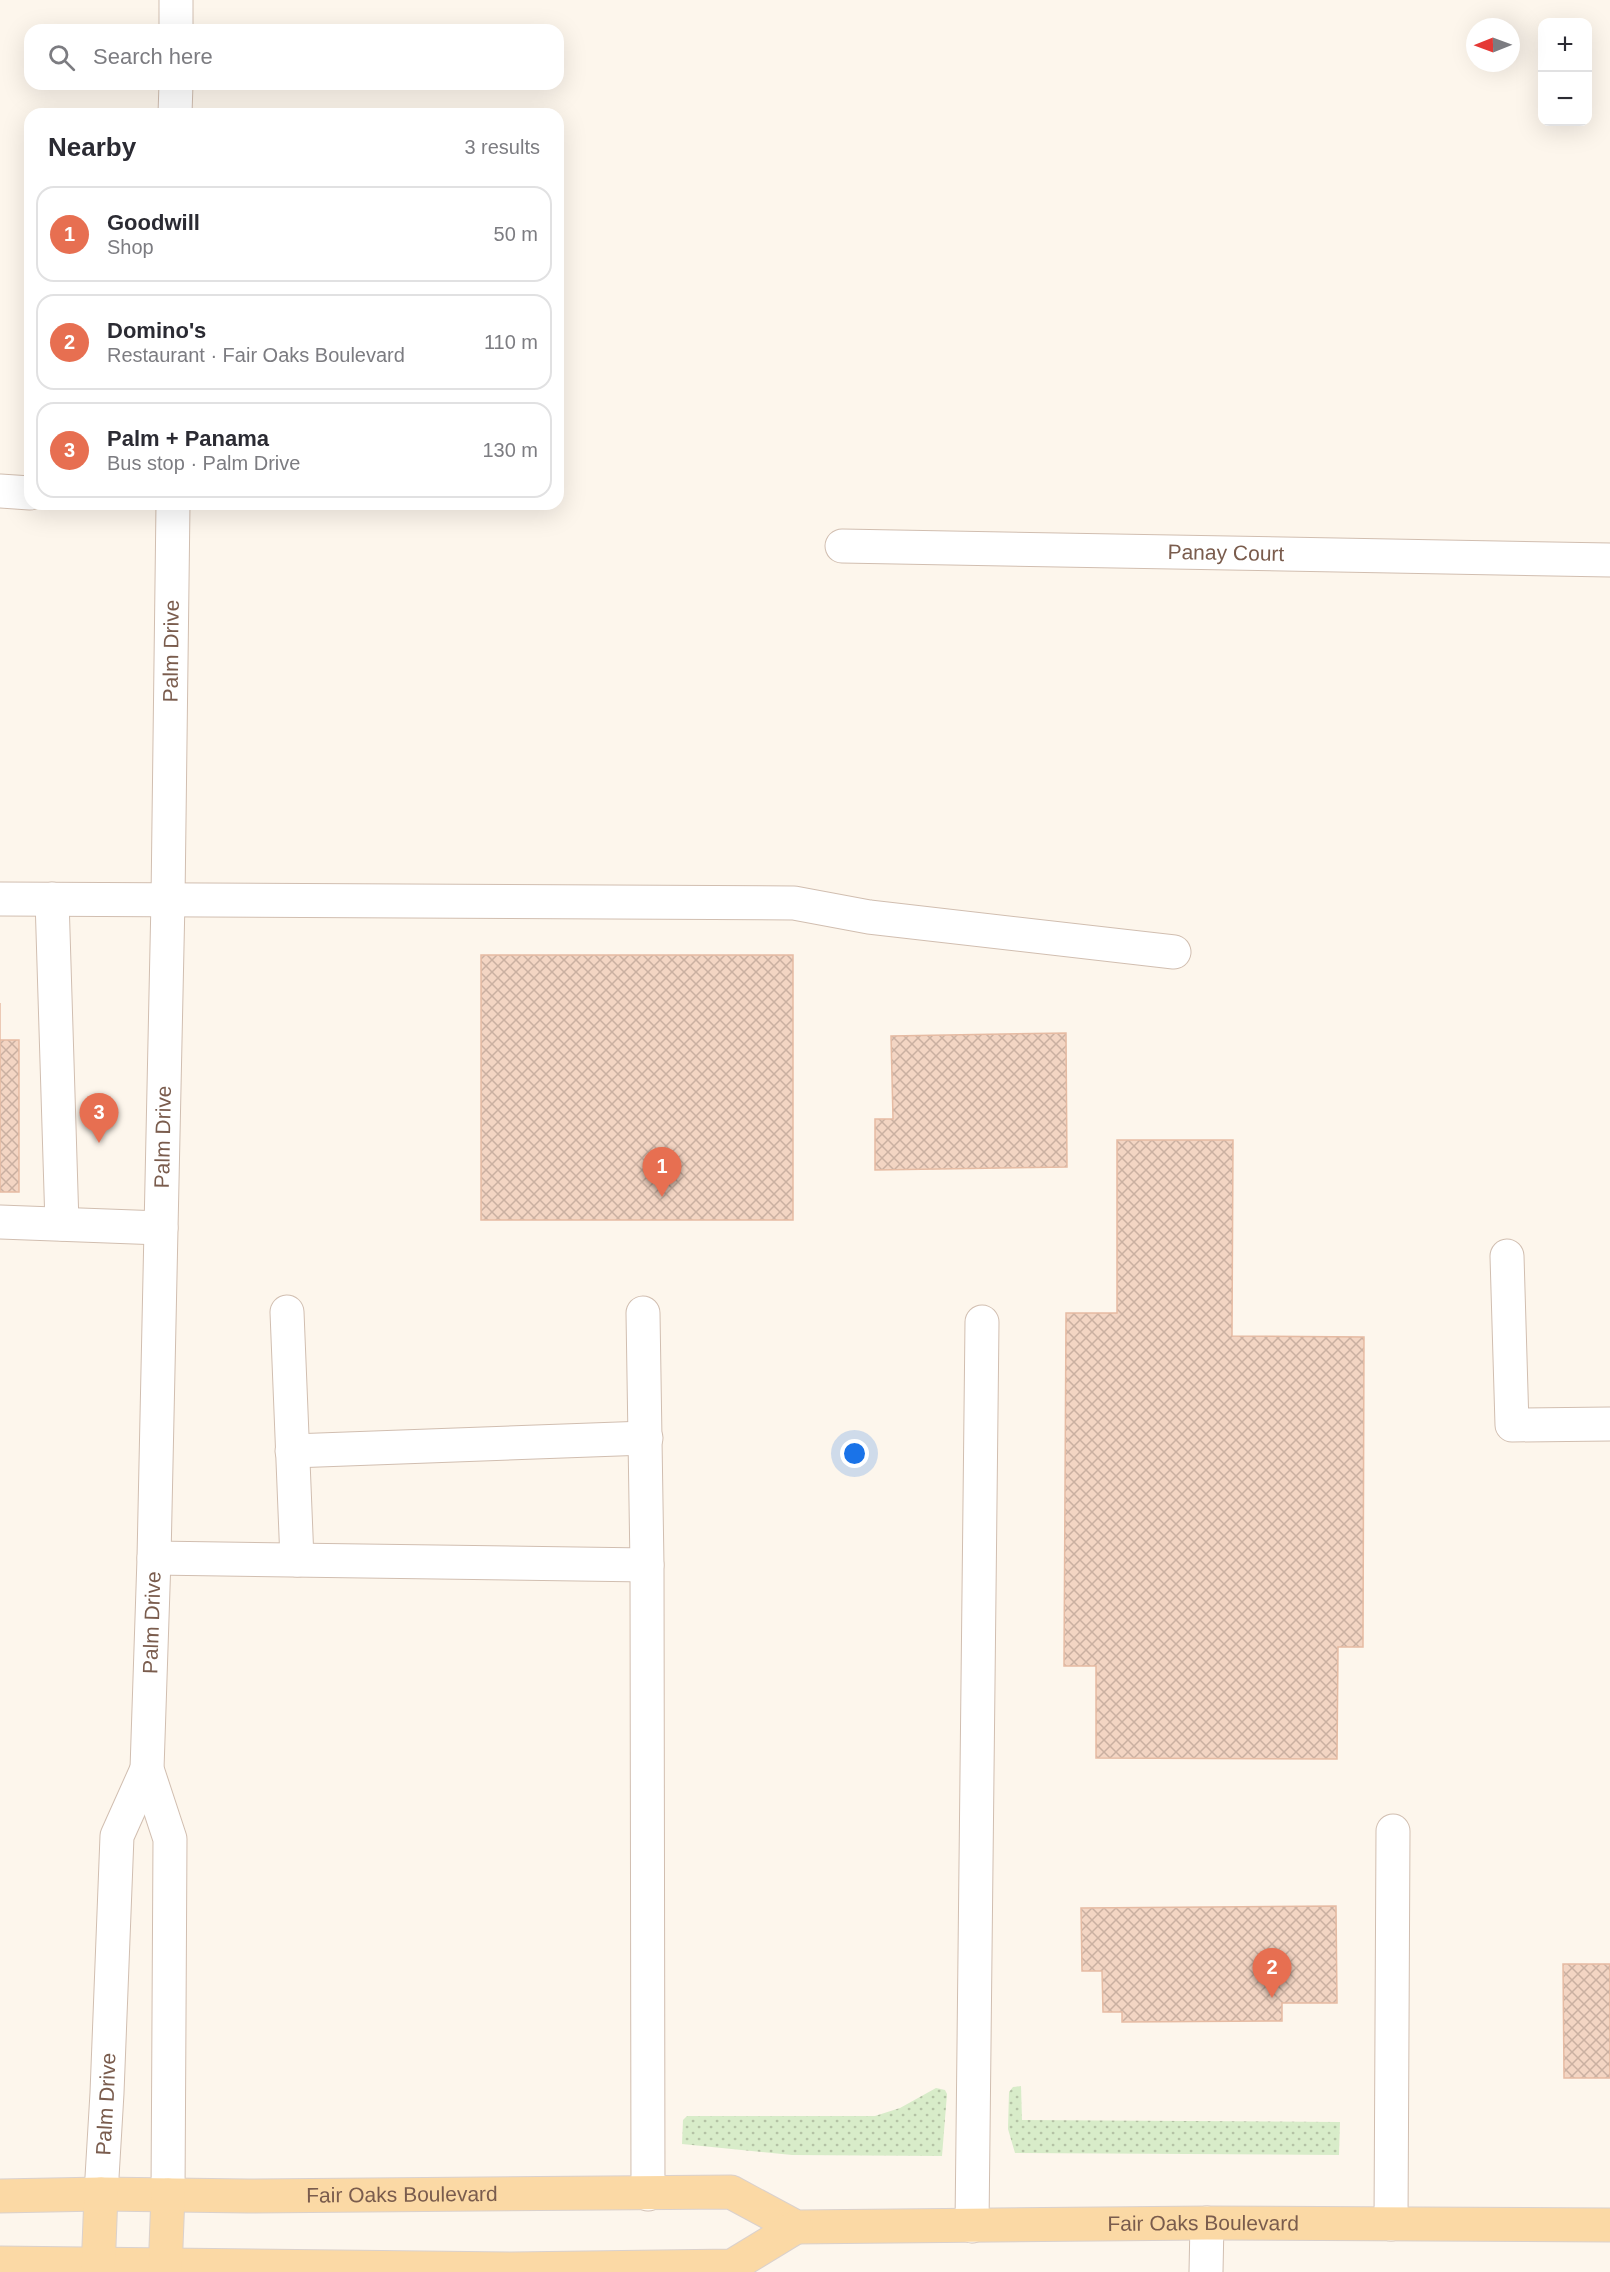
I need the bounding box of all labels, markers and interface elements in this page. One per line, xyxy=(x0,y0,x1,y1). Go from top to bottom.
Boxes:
north arrow xyxy=(1466,18,1520,72)
map controls xyxy=(1538,18,1592,126)
button: + xyxy=(1538,18,1592,72)
search box xyxy=(24,24,564,90)
icon: search xyxy=(45,41,78,74)
text: Search here xyxy=(93,44,213,69)
button: − xyxy=(1538,72,1592,126)
text: Nearby xyxy=(48,132,136,162)
text: 3 results xyxy=(464,136,540,158)
text: Goodwill xyxy=(107,210,200,235)
text: 1 xyxy=(64,223,75,245)
text: 50 m xyxy=(494,223,538,245)
text: Shop xyxy=(107,236,154,258)
text: Domino's xyxy=(107,318,206,343)
text: 2 xyxy=(64,331,75,353)
text: 110 m xyxy=(484,331,538,353)
text: Restaurant · Fair Oaks Boulevard xyxy=(107,344,405,366)
text: Palm + Panama xyxy=(107,426,269,451)
text: 3 xyxy=(64,439,75,461)
text: 130 m xyxy=(482,439,538,461)
text: Bus stop · Palm Drive xyxy=(107,452,300,474)
street label: Panay Court xyxy=(1167,540,1285,565)
street label: Palm Drive xyxy=(158,599,183,702)
street label: Palm Drive xyxy=(150,1085,175,1188)
pin: 3 xyxy=(80,1094,118,1143)
pin: 1 xyxy=(642,1148,682,1197)
your location xyxy=(840,1439,869,1468)
street label: Palm Drive xyxy=(138,1571,165,1674)
pin: 2 xyxy=(1252,1948,1292,1998)
street label: Palm Drive xyxy=(91,2052,120,2156)
street label: Fair Oaks Boulevard xyxy=(306,2182,498,2207)
street label: Fair Oaks Boulevard xyxy=(1107,2211,1299,2235)

